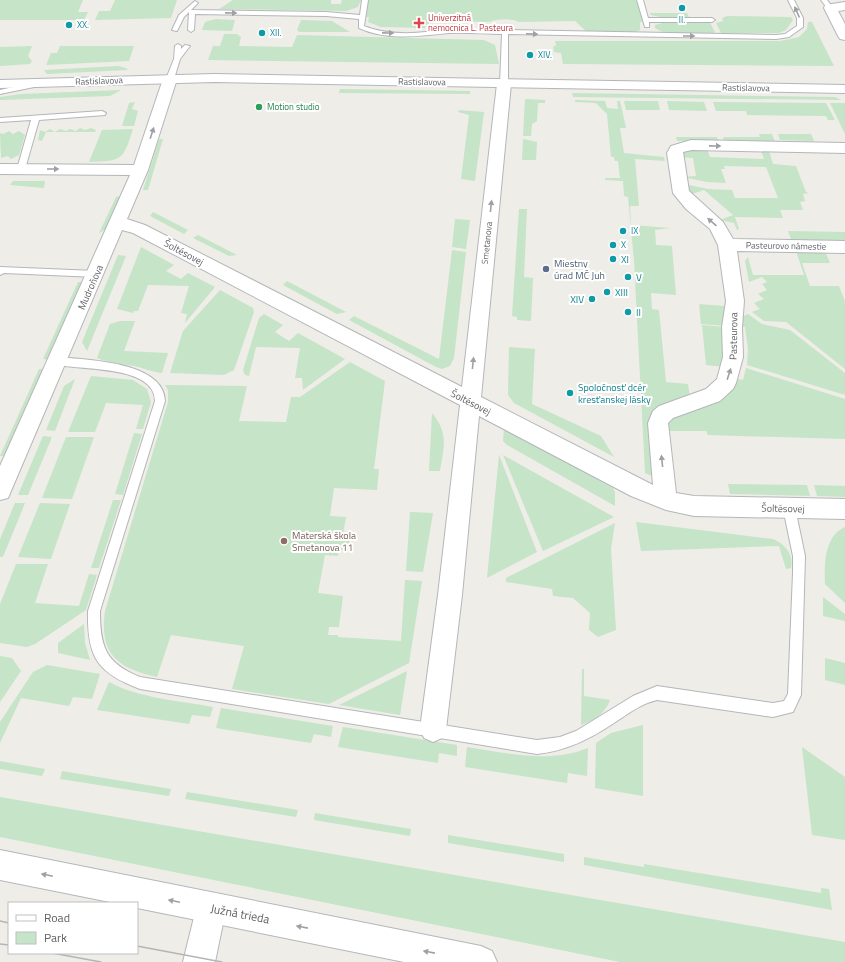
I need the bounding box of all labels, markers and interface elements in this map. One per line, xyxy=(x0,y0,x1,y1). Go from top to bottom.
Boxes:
marker: II. xyxy=(677,3,687,13)
one-way arrow xyxy=(794,6,800,18)
one-way arrow xyxy=(225,10,238,16)
place label: Univerzitná nemocnica L. Pasteura xyxy=(428,11,514,34)
place label: II. xyxy=(679,13,685,26)
marker: Univerzitná nemocnica L. Pasteura xyxy=(413,17,425,29)
place label: XX. xyxy=(77,18,89,31)
marker: XX. xyxy=(64,20,74,30)
place label: XII. xyxy=(270,26,281,39)
marker: XII. xyxy=(257,28,267,38)
one-way arrow xyxy=(382,30,395,36)
one-way arrow xyxy=(526,31,539,37)
one-way arrow xyxy=(683,33,696,39)
place label: XIV. xyxy=(538,48,552,61)
marker: XIV. xyxy=(525,50,535,60)
street label: Rastislavova xyxy=(75,73,124,88)
street label: Rastislavova xyxy=(398,75,446,88)
street label: Rastislavova xyxy=(722,81,770,94)
place label: Motion studio xyxy=(267,100,320,113)
marker: Motion studio xyxy=(254,102,264,112)
one-way arrow xyxy=(149,127,155,139)
one-way arrow xyxy=(709,142,721,149)
one-way arrow xyxy=(47,166,60,172)
one-way arrow xyxy=(488,200,494,212)
one-way arrow xyxy=(707,217,718,226)
street label: Smetanova xyxy=(478,220,495,265)
place label: IX xyxy=(631,224,638,237)
marker: IX xyxy=(618,226,628,236)
street label: Šoltésovej xyxy=(161,236,206,269)
place label: X xyxy=(621,238,626,251)
street label: Pasteurovo námestie xyxy=(746,238,827,253)
marker: X xyxy=(608,240,618,250)
place label: XI xyxy=(621,252,629,267)
marker: XI xyxy=(608,254,618,264)
place label: Miestny úrad MČ Juh xyxy=(554,256,605,283)
street label: Mudroňova xyxy=(74,262,107,312)
marker: Miestny úrad MČ Juh xyxy=(541,264,551,274)
place label: V xyxy=(636,270,642,285)
marker: V xyxy=(623,272,633,282)
place label: XIII xyxy=(615,285,628,300)
marker: XIII xyxy=(602,287,612,297)
place label: XIV xyxy=(570,292,584,307)
marker: XIV xyxy=(587,294,597,304)
place label: II xyxy=(636,305,641,320)
marker: II xyxy=(623,307,633,317)
street label: Pasteurova xyxy=(726,312,741,360)
one-way arrow xyxy=(470,357,477,369)
one-way arrow xyxy=(726,367,732,379)
place label: Spoločnosť dcér kresťanskej lásky xyxy=(578,380,651,407)
street label: Šoltésovej xyxy=(448,386,494,419)
marker: Spoločnosť dcér kresťanskej lásky xyxy=(565,388,575,398)
one-way arrow xyxy=(658,455,665,467)
street label: Šoltésovej xyxy=(761,501,805,516)
place label: Materská škola Smetanova 11 xyxy=(292,528,356,555)
marker: Materská škola Smetanova 11 xyxy=(279,536,289,546)
one-way arrow xyxy=(41,871,53,877)
one-way arrow xyxy=(168,898,180,904)
street label: Južná trieda xyxy=(209,898,271,929)
legend xyxy=(8,902,138,954)
text: Road xyxy=(44,908,70,927)
one-way arrow xyxy=(296,923,308,929)
text: Park xyxy=(44,928,67,947)
one-way arrow xyxy=(423,948,435,954)

